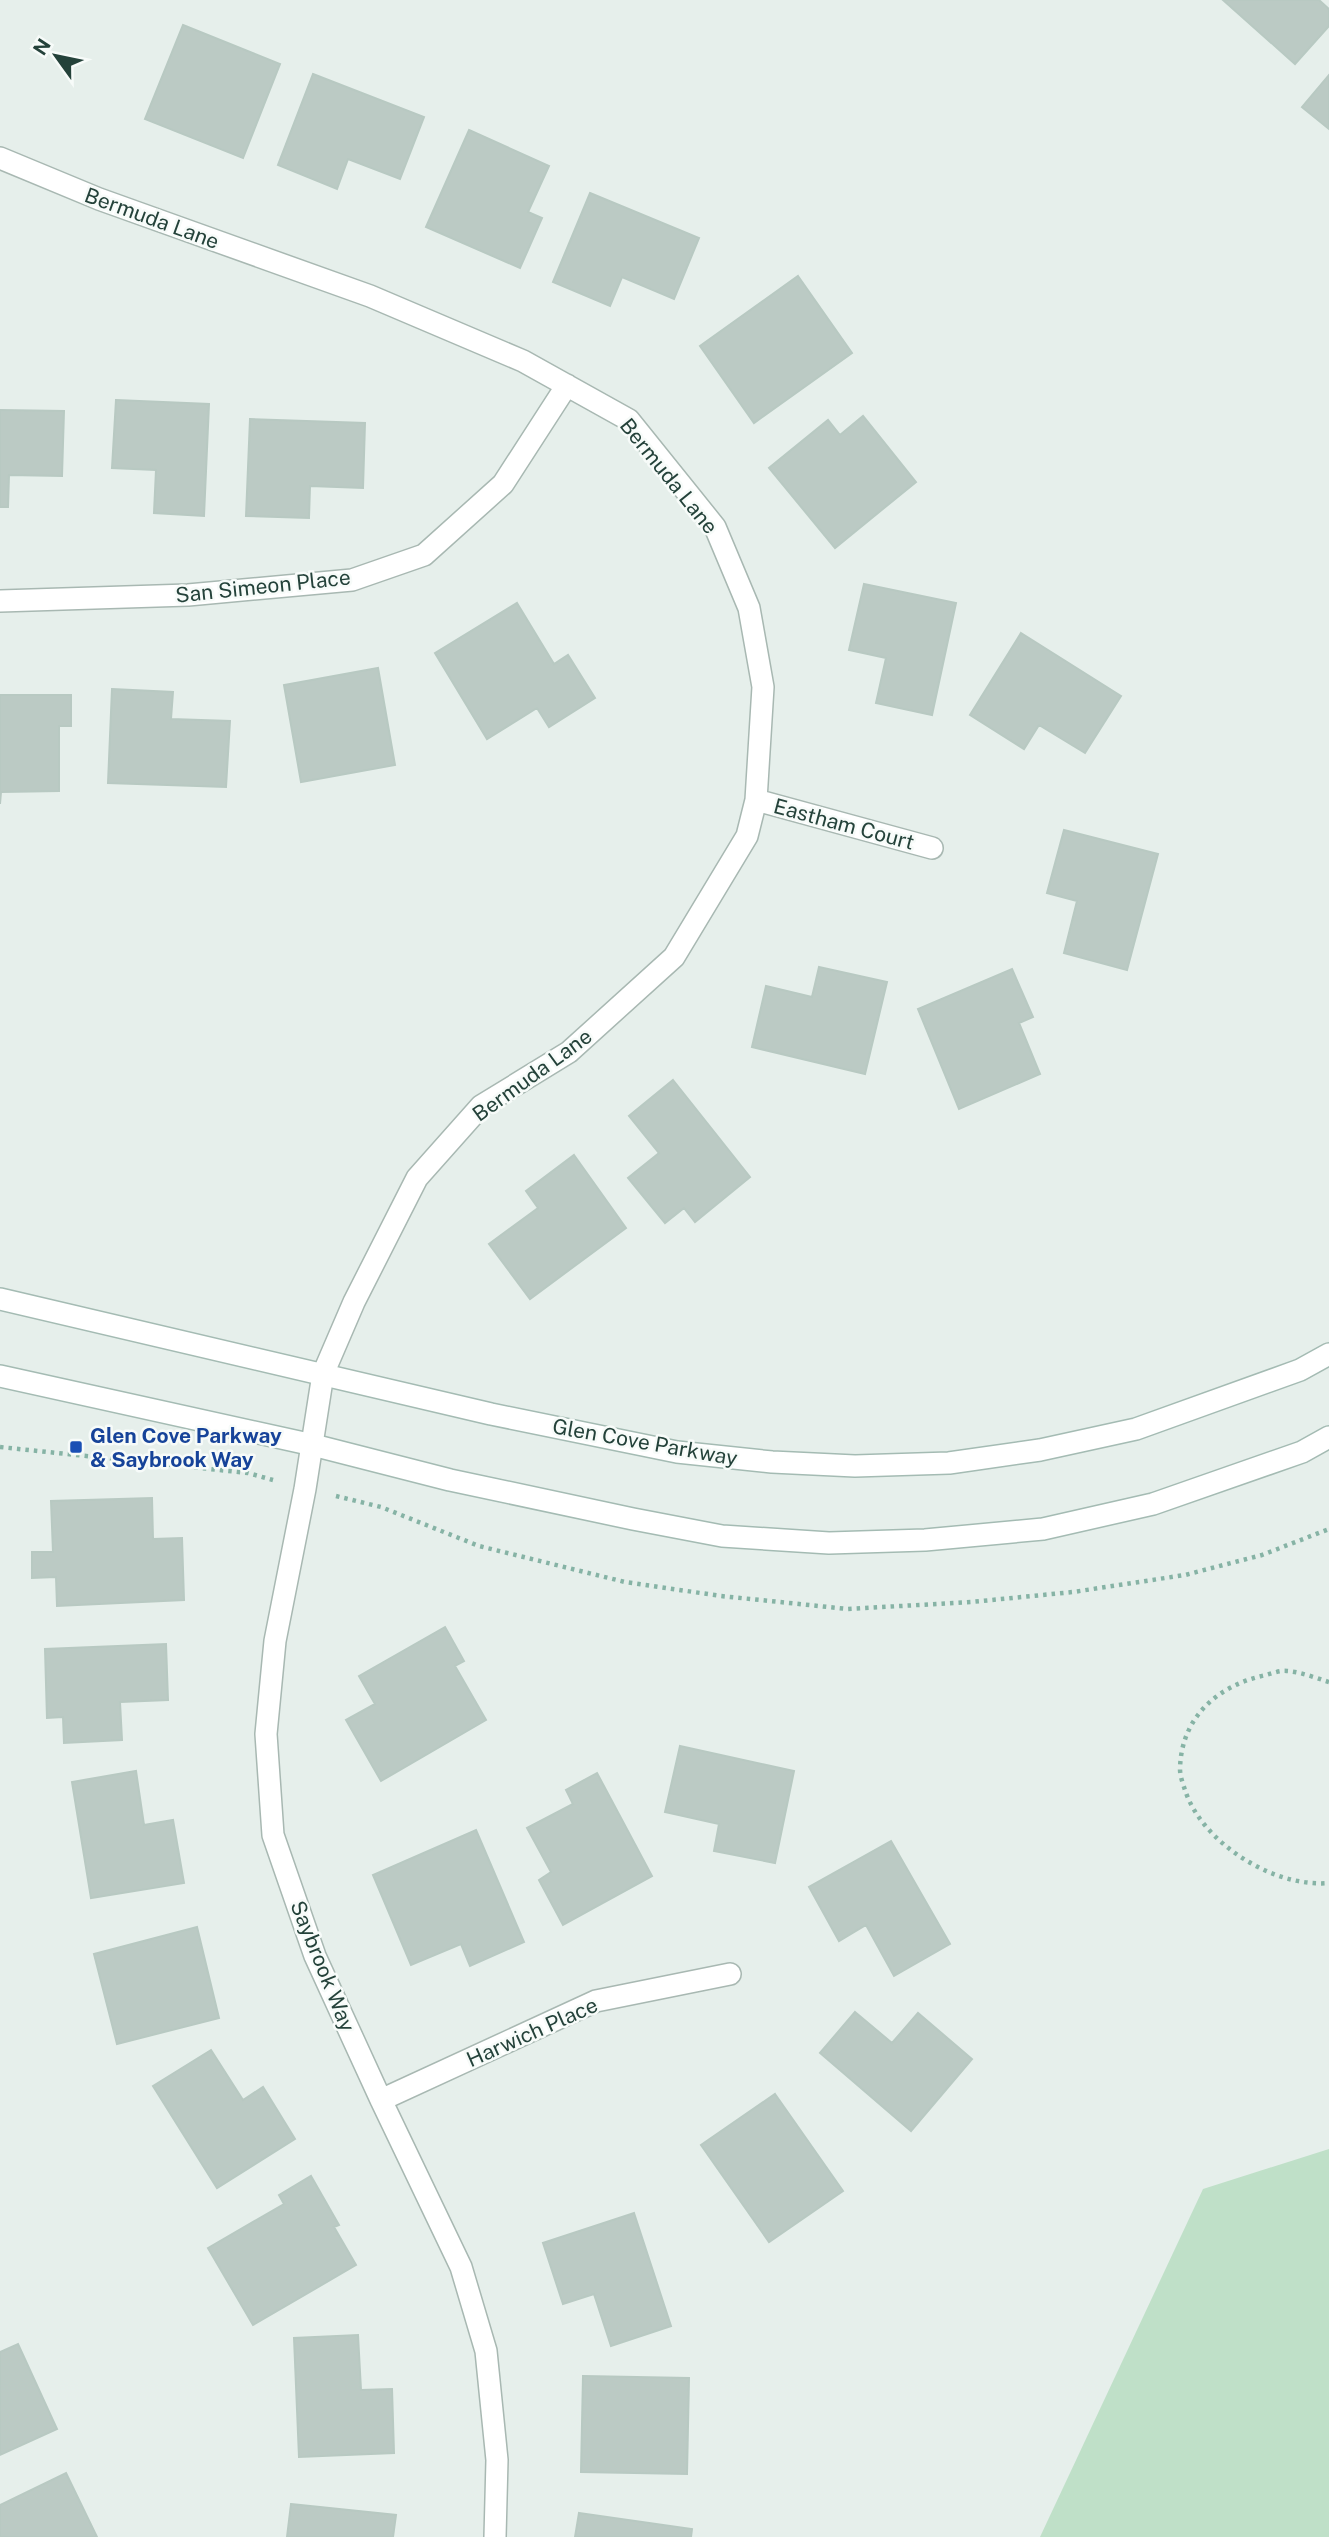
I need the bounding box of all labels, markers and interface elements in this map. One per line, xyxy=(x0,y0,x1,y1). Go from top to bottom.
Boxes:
north arrow xyxy=(21,21,91,91)
text: N xyxy=(28,35,55,59)
street label: Bermuda Lane xyxy=(81,182,223,254)
street label: Bermuda Lane xyxy=(615,413,723,539)
street label: San Simeon Place xyxy=(174,564,352,608)
street label: Eastham Court xyxy=(771,793,917,855)
street label: Bermuda Lane xyxy=(468,1023,596,1127)
street label: Glen Cove Parkway xyxy=(551,1413,739,1471)
place label: Glen Cove Parkway & Saybrook Way xyxy=(90,1423,282,1472)
marker: Glen Cove Parkway & Saybrook Way xyxy=(68,1439,84,1455)
street label: Saybrook Way xyxy=(285,1897,361,2035)
street label: Harwich Place xyxy=(463,1992,601,2072)

